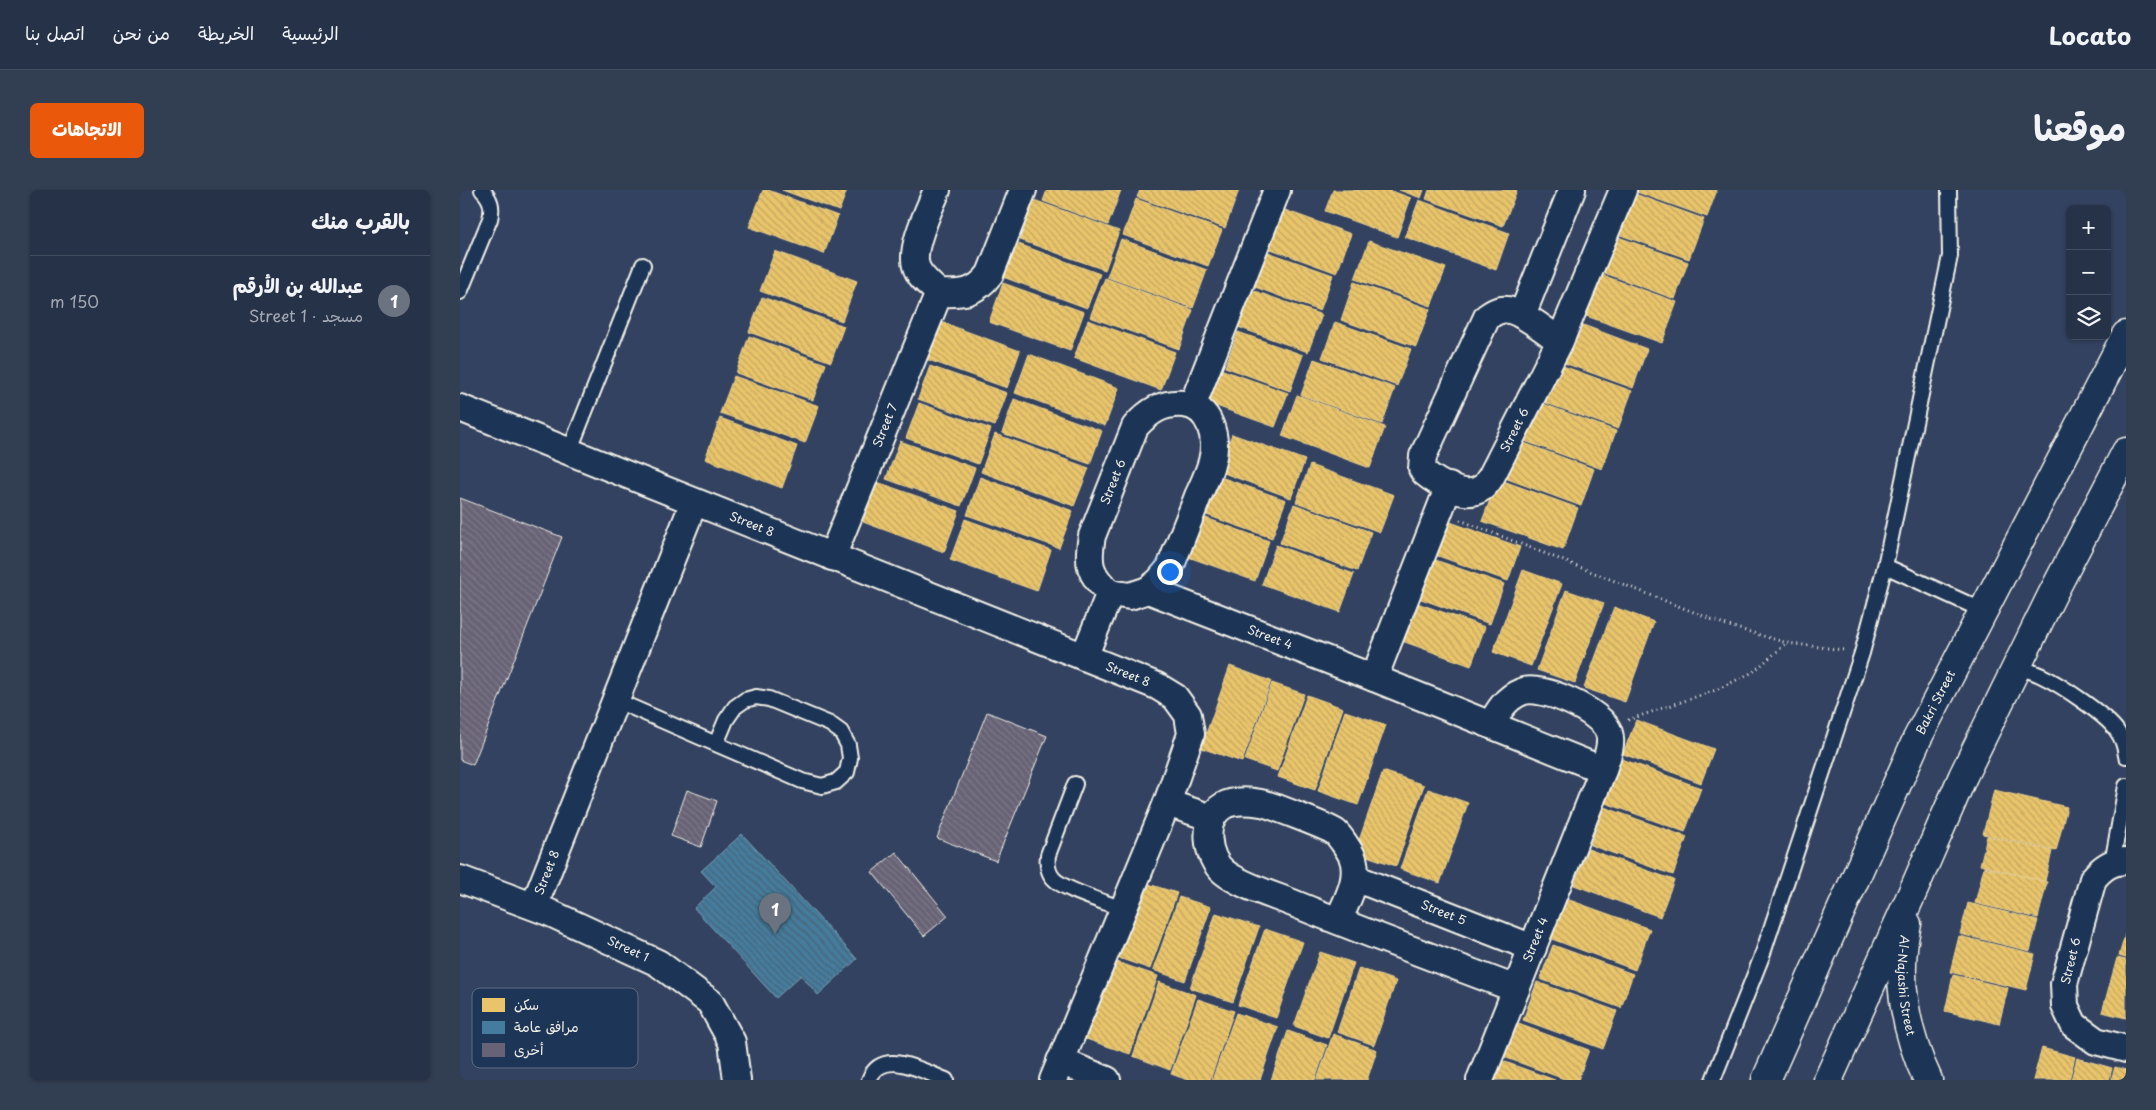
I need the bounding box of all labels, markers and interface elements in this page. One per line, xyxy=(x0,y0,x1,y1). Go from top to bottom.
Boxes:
text: Locato xyxy=(2049,17,2131,53)
text: اتصل بنا xyxy=(25,19,85,46)
text: من نحن xyxy=(113,19,170,46)
text: الخريطة xyxy=(198,19,254,46)
text: الرئيسية xyxy=(282,19,339,46)
text: موقعنا xyxy=(2033,100,2126,153)
button: الاتجاهات xyxy=(30,103,144,158)
text: بالقرب منك xyxy=(311,204,410,236)
map controls xyxy=(2066,205,2111,340)
button: + xyxy=(2066,205,2111,250)
button: − xyxy=(2066,250,2111,295)
text: عبدالله بن الأرقم xyxy=(233,271,363,299)
text: 150 m xyxy=(50,289,99,313)
text: 1 xyxy=(390,289,398,313)
button: layers xyxy=(2066,295,2111,340)
text: مسجد · Street 1 xyxy=(249,303,363,327)
street label: Street 7 xyxy=(867,400,901,450)
street label: Street 6 xyxy=(1495,405,1533,455)
street label: Street 6 xyxy=(1095,456,1129,507)
street label: Street 8 xyxy=(727,506,777,540)
your location xyxy=(1157,559,1183,585)
street label: Street 4 xyxy=(1245,620,1296,653)
street label: Street 8 xyxy=(1103,656,1153,690)
street label: Bakri Street xyxy=(1911,667,1959,737)
street label: Street 8 xyxy=(529,847,563,897)
pin: 1 xyxy=(759,893,791,934)
street label: Street 5 xyxy=(1418,895,1469,929)
street label: Street 4 xyxy=(1518,914,1552,964)
street label: Street 1 xyxy=(605,931,652,965)
street label: Al-Najashi Street xyxy=(1894,934,1921,1038)
street label: Street 6 xyxy=(2056,936,2085,986)
legend xyxy=(472,988,638,1068)
text: سكن xyxy=(514,994,539,1015)
text: مرافق عامة xyxy=(514,1016,579,1037)
text: أخرى xyxy=(514,1039,544,1060)

